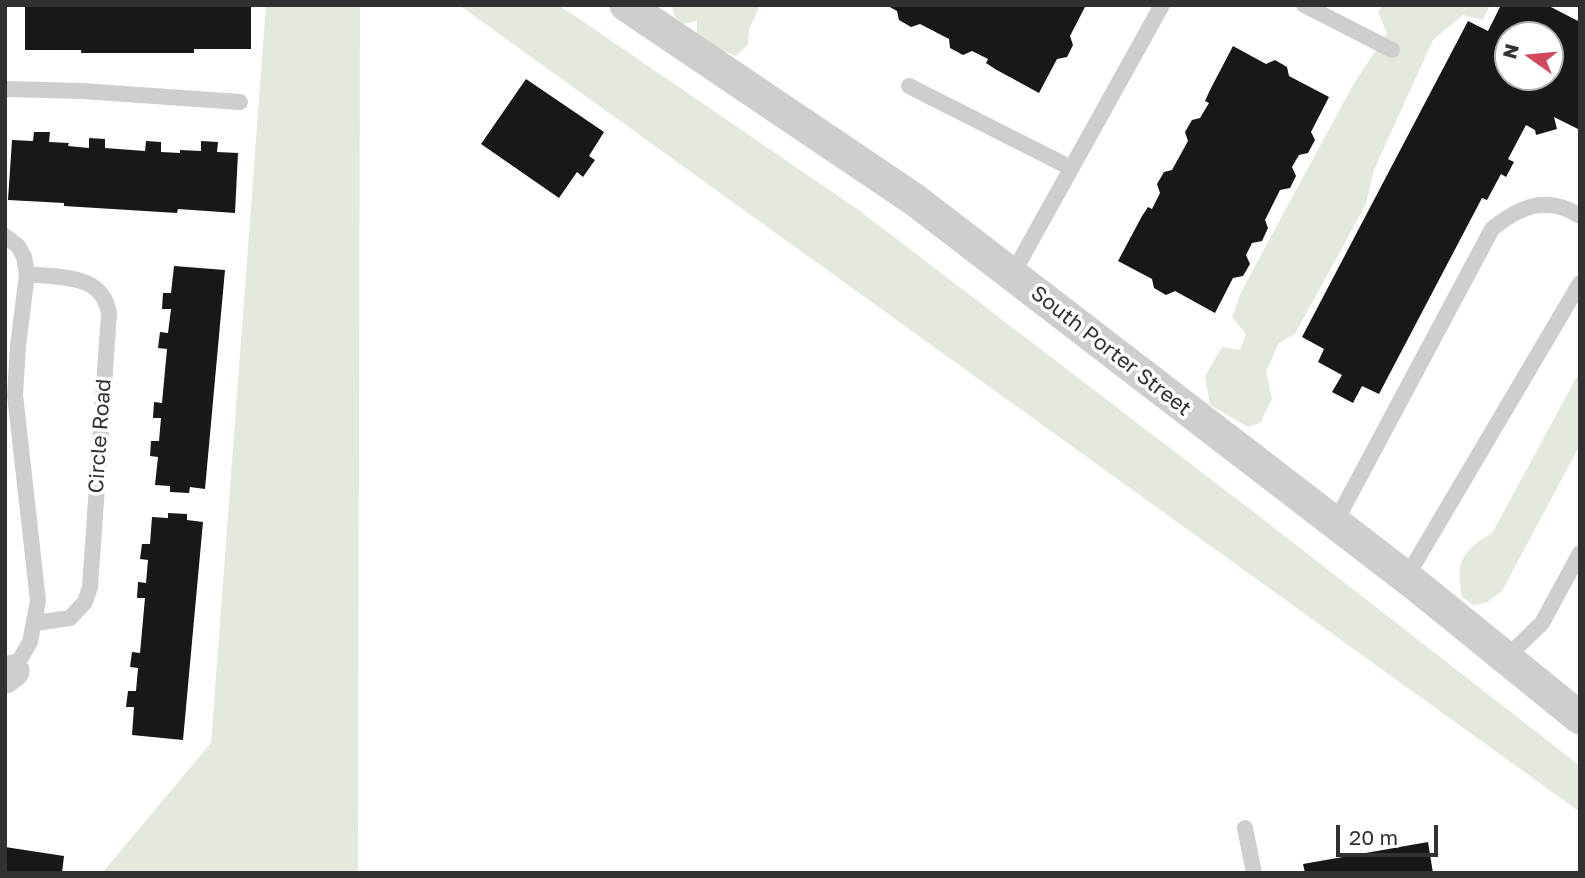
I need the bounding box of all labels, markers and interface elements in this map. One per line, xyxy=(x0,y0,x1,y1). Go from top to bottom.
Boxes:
north arrow xyxy=(1494,21,1564,91)
text: N xyxy=(1497,41,1523,61)
street label: South Porter Street xyxy=(1026,281,1196,421)
street label: Circle Road xyxy=(83,378,117,494)
scale bar xyxy=(1340,812,1442,856)
text: 20 m xyxy=(1349,824,1398,850)

